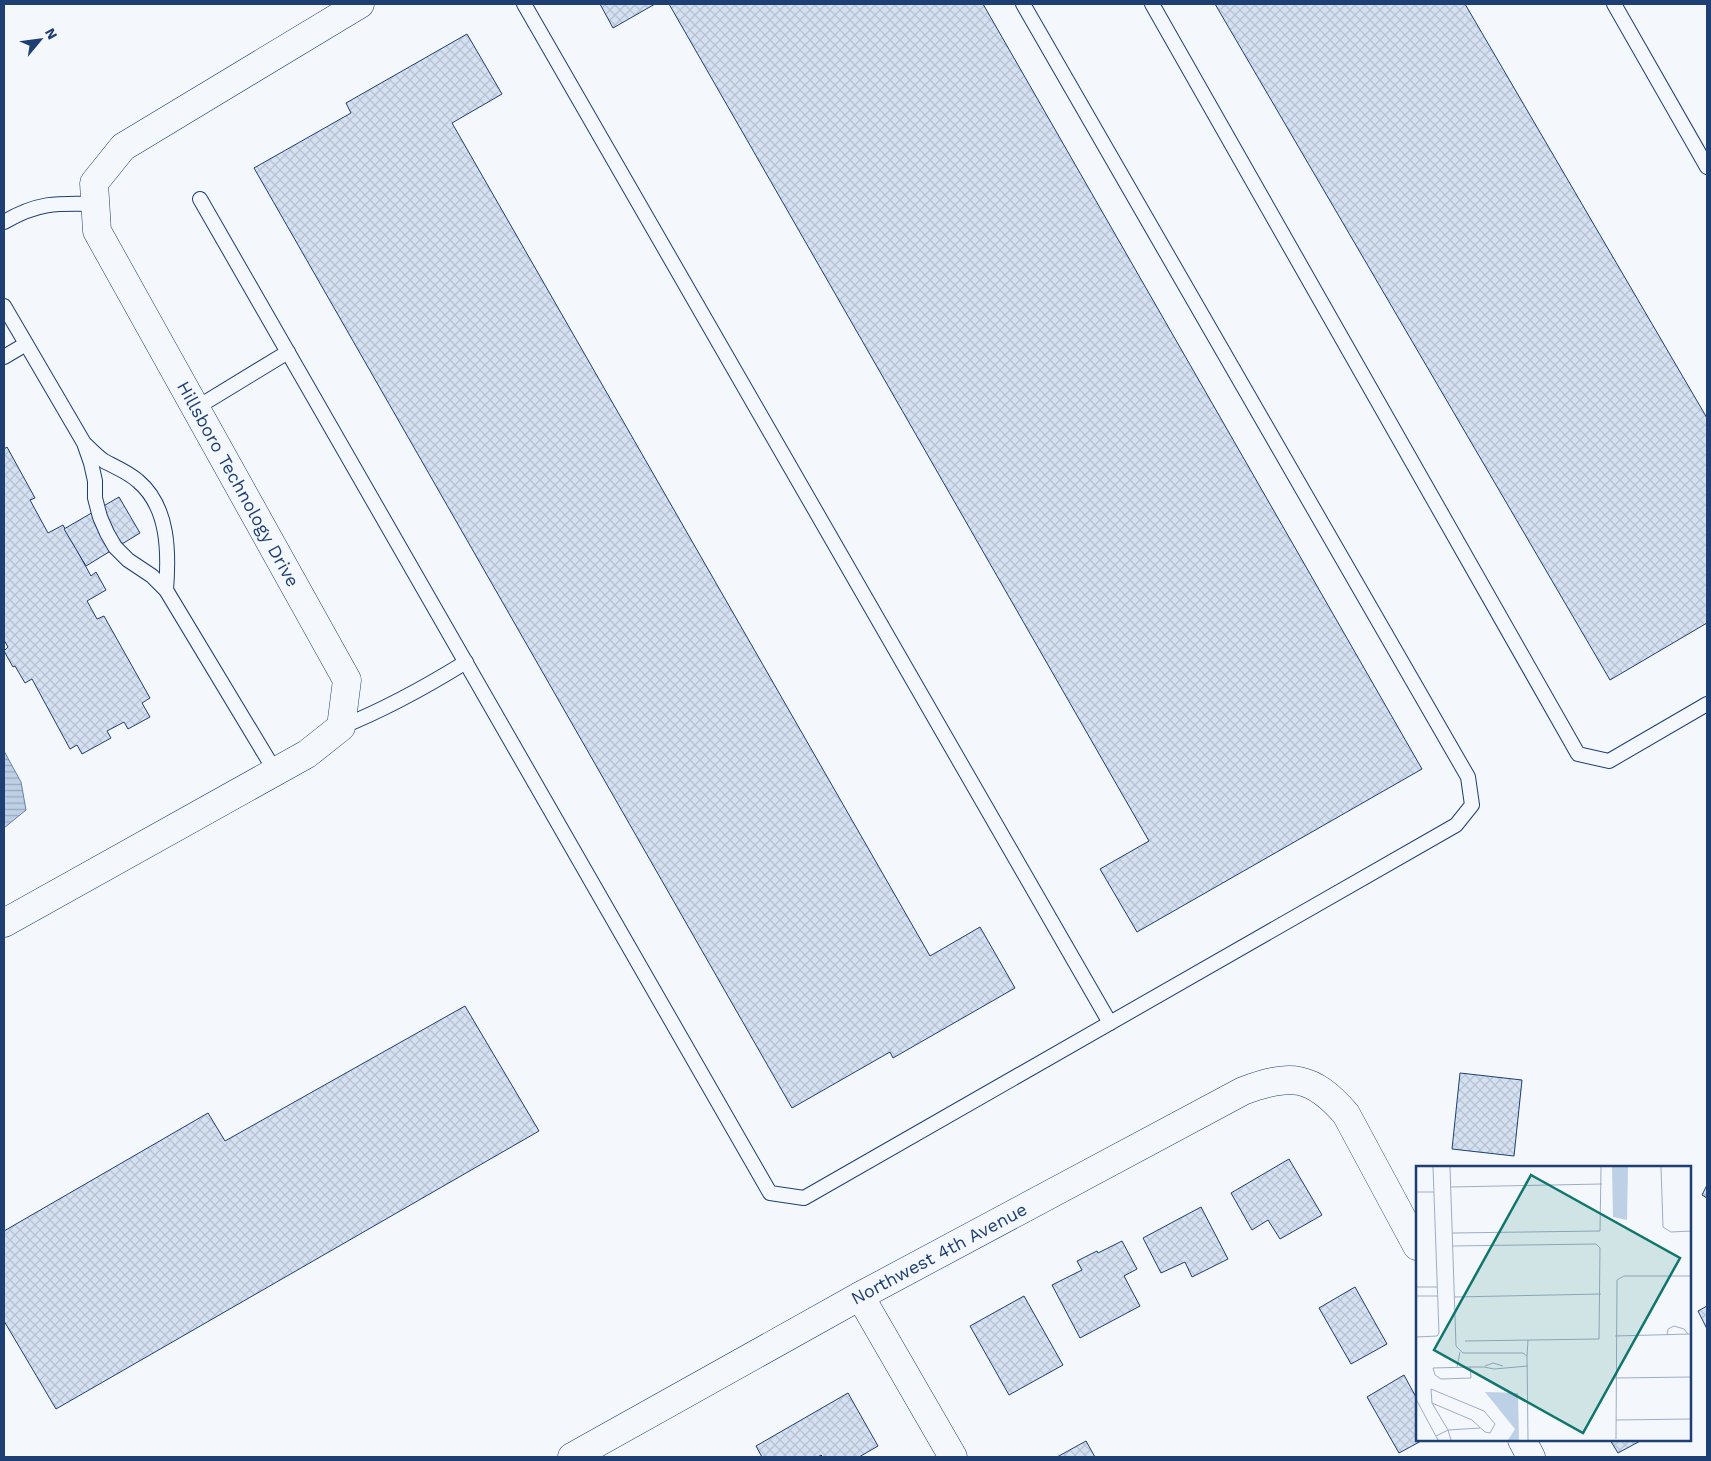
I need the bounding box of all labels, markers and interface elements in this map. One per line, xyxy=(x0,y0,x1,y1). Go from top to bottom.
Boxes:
north arrow xyxy=(15,15,65,65)
text: N xyxy=(42,25,61,42)
street label: Hillsboro Technology Drive xyxy=(173,377,304,590)
inset map xyxy=(1416,1166,1691,1441)
street label: Northwest 4th Avenue xyxy=(847,1198,1030,1309)

